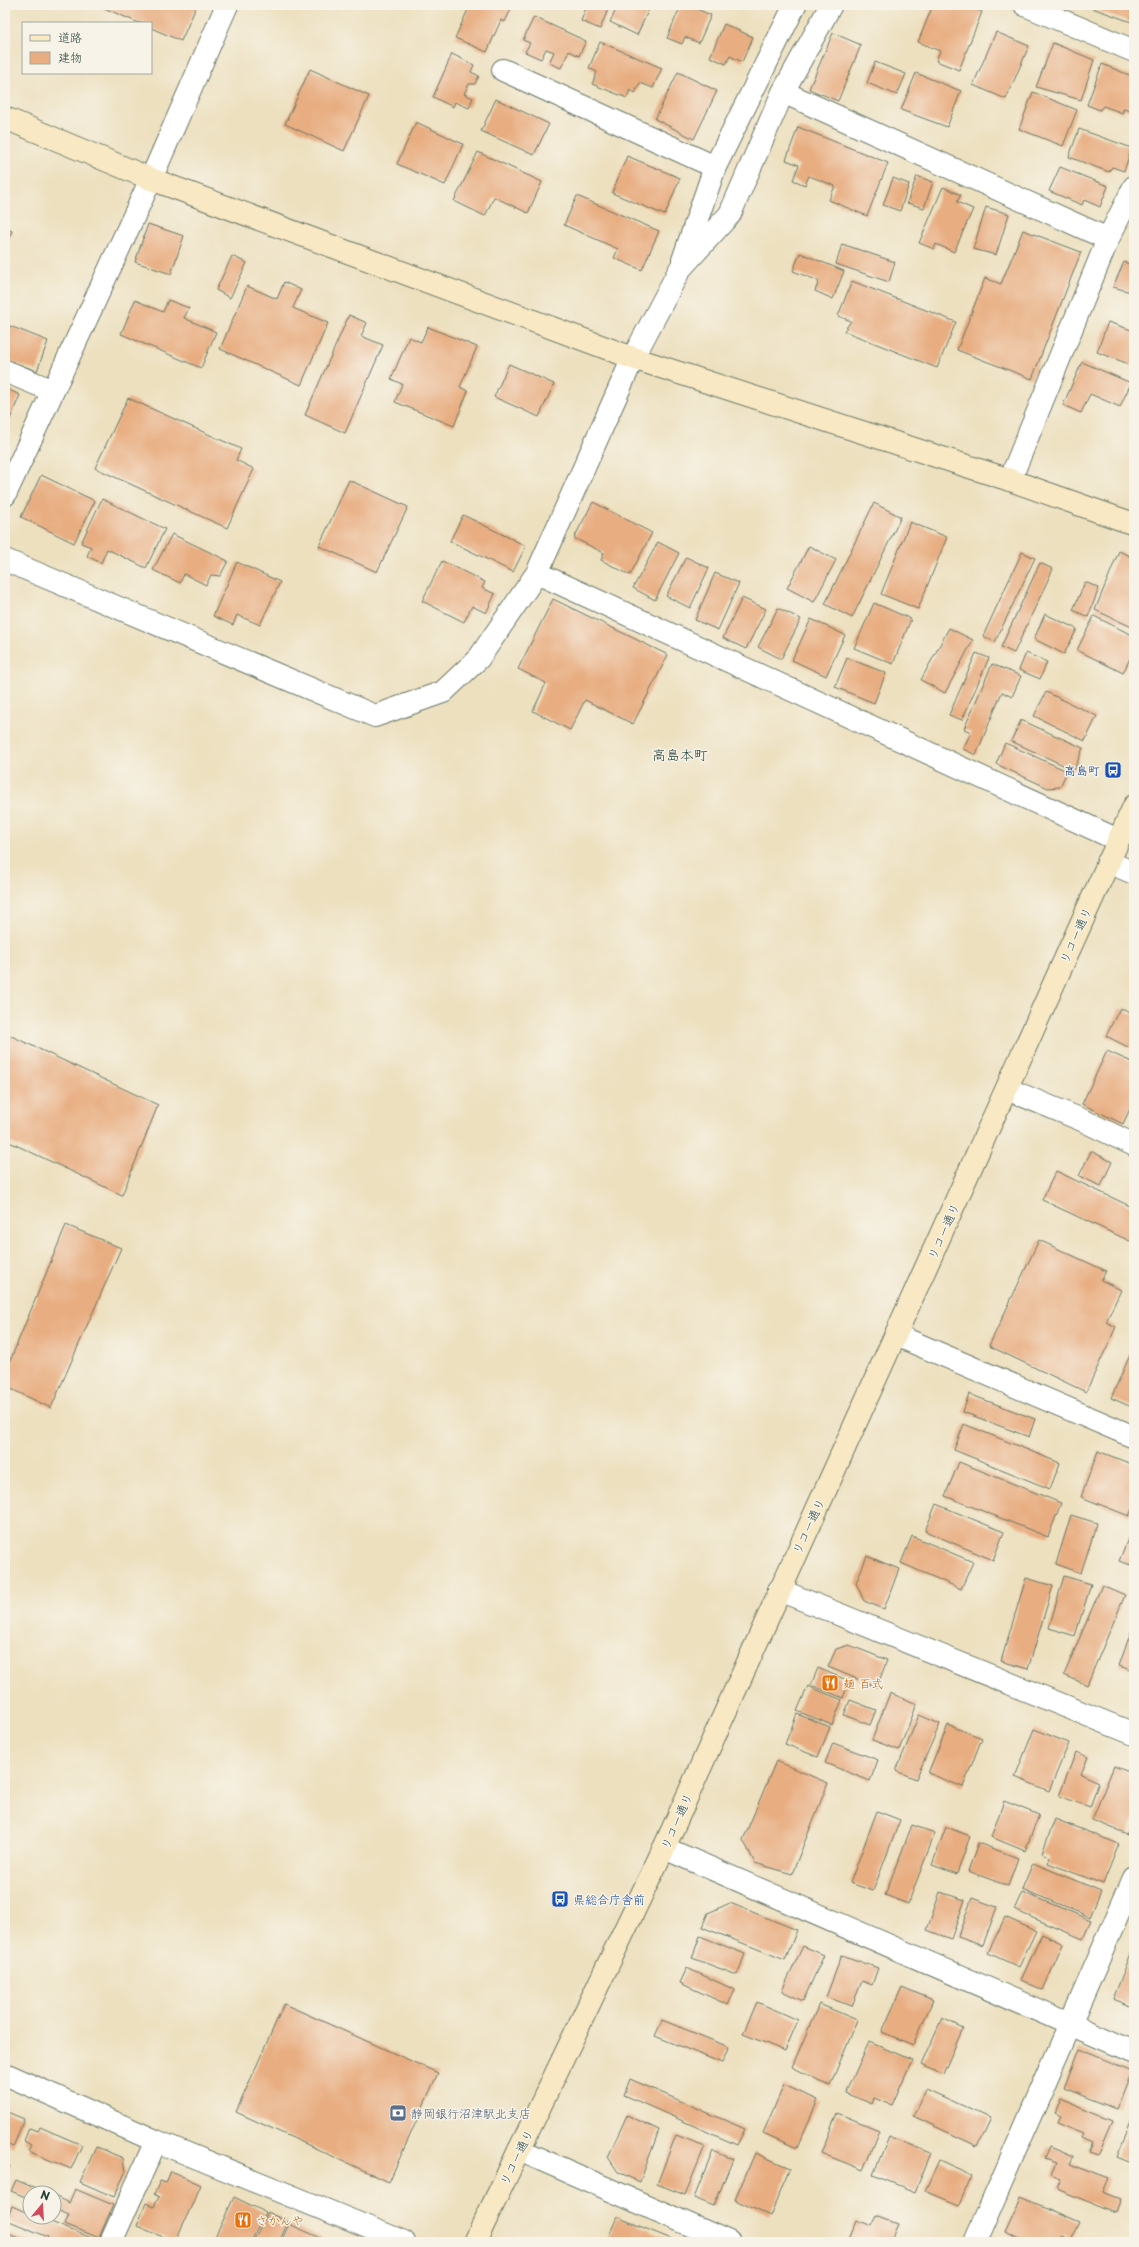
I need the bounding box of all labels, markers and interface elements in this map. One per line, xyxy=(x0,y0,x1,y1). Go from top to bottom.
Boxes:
legend xyxy=(22,22,152,74)
text: 道路 xyxy=(58,28,82,46)
text: 建物 xyxy=(58,48,82,66)
district label: 高島本町 xyxy=(652,744,708,765)
bus stop icon: 高島町 xyxy=(1103,760,1123,780)
place label: 高島町 xyxy=(1064,761,1100,779)
street label: リコー通り xyxy=(1055,904,1095,966)
street label: リコー通り xyxy=(923,1200,963,1262)
street label: リコー通り xyxy=(787,1495,829,1557)
restaurant icon: 麺 百式 xyxy=(820,1673,840,1693)
place label: 麺 百式 xyxy=(843,1674,883,1692)
street label: リコー通り xyxy=(656,1790,696,1852)
bus stop icon: 県総合庁舎前 xyxy=(550,1889,570,1909)
place label: 県総合庁舎前 xyxy=(573,1890,645,1908)
bank icon: 静岡銀行沼津駅北支店 xyxy=(388,2103,408,2123)
place label: 静岡銀行沼津駅北支店 xyxy=(411,2104,531,2122)
street label: リコー通り xyxy=(495,2126,537,2188)
north arrow xyxy=(22,2185,62,2225)
text: N xyxy=(38,2186,52,2205)
restaurant icon: さかんや xyxy=(233,2210,253,2230)
place label: さかんや xyxy=(256,2211,304,2229)

